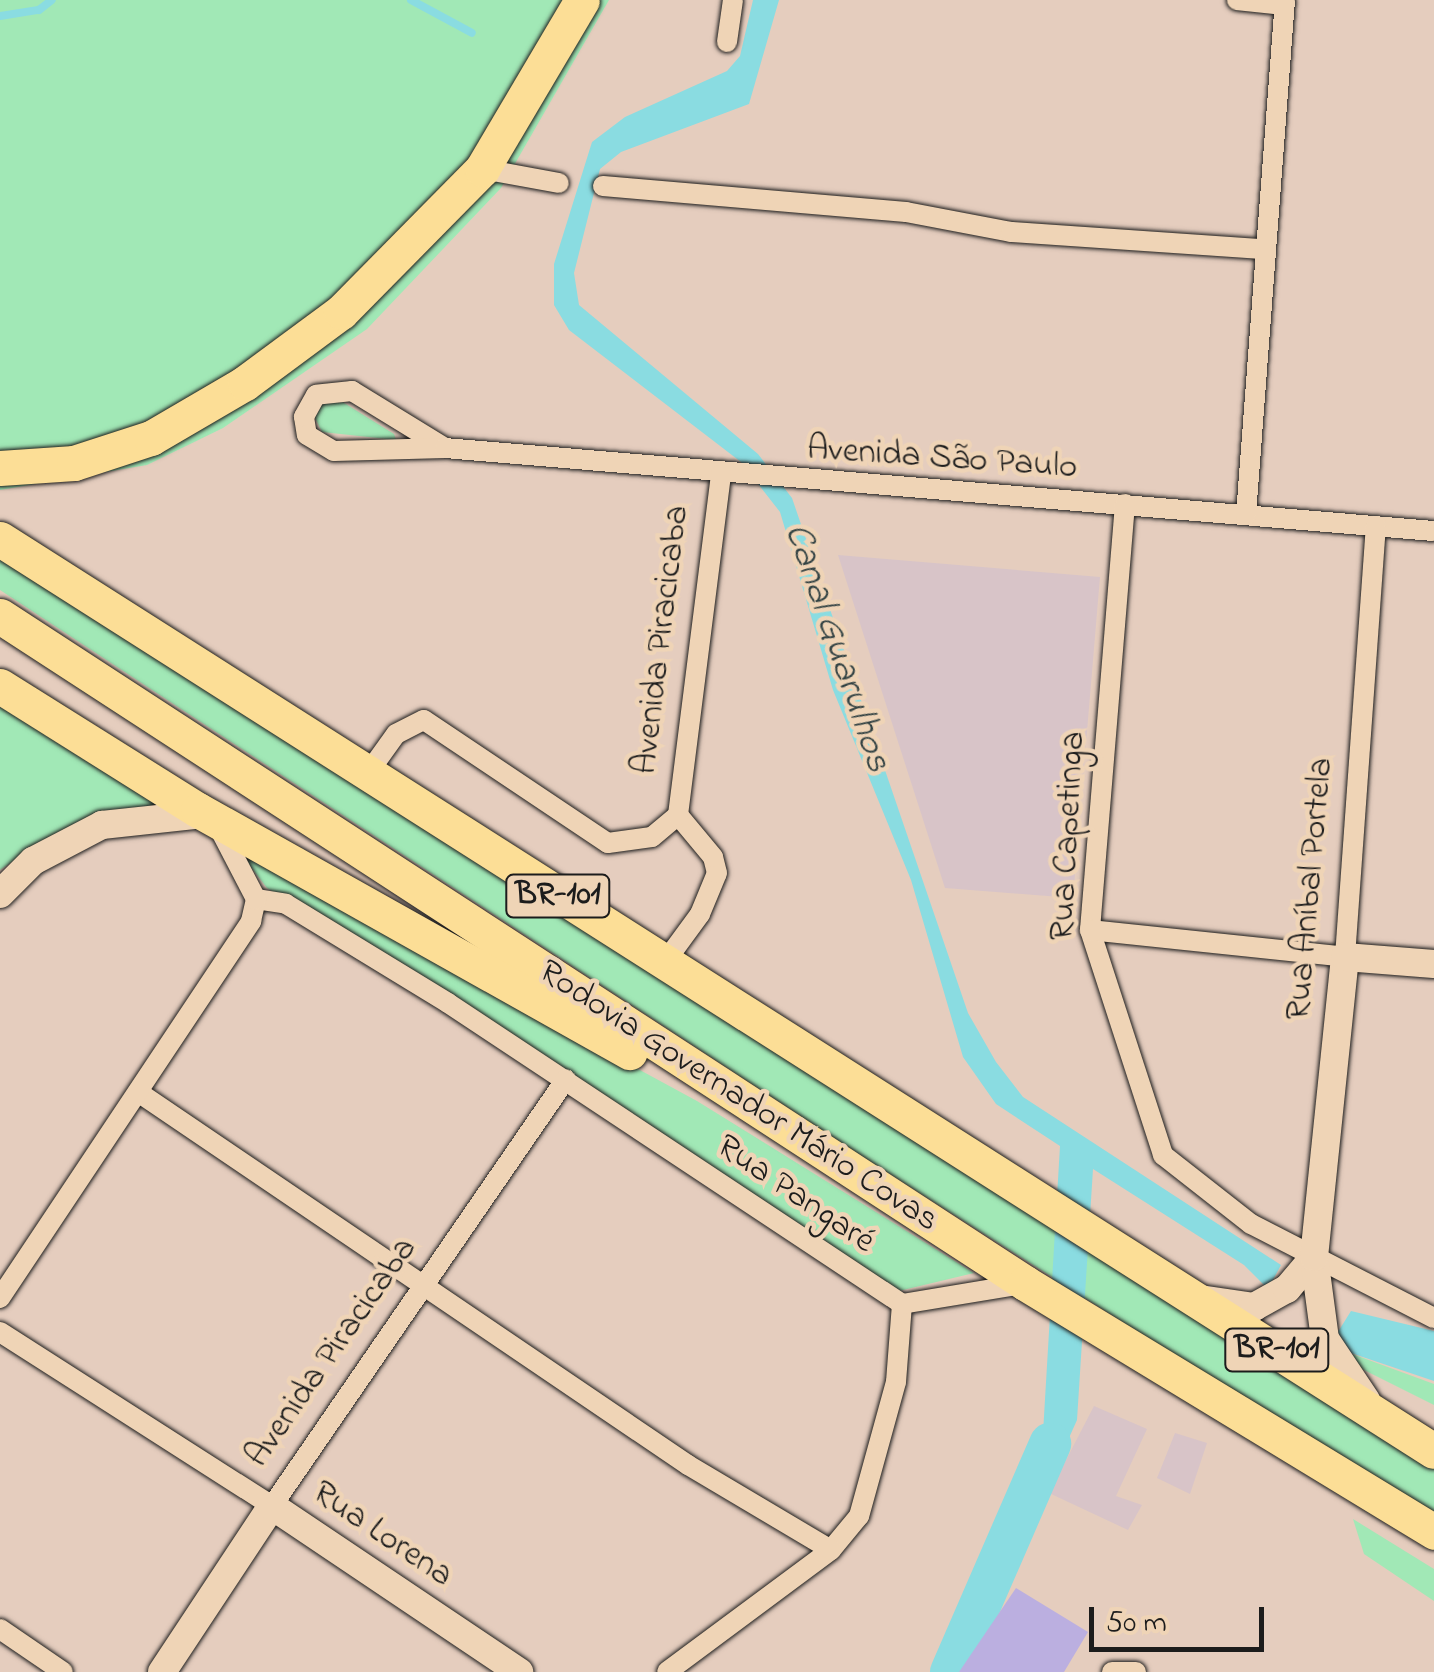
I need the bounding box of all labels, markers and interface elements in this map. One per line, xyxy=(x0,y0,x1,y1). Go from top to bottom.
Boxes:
street label: Avenida São Paulo xyxy=(805,429,1079,489)
street label: Avenida Piracicaba xyxy=(625,503,699,777)
water label: Canal Guarulhos xyxy=(772,518,900,778)
street label: Rua Capetinga xyxy=(1043,730,1095,942)
street label: Rua Aníbal Portela xyxy=(1279,756,1343,1022)
road number: BR-101 xyxy=(503,869,613,923)
street label: Rodovia Governador Mário Covas xyxy=(530,952,946,1242)
street label: Rua Pangaré xyxy=(708,1127,882,1263)
street label: Avenida Piracicaba xyxy=(237,1230,427,1476)
road number: BR-101 xyxy=(1222,1323,1332,1377)
street label: Rua Lorena xyxy=(304,1473,460,1597)
scale bar xyxy=(1094,1587,1269,1649)
text: 50 m xyxy=(1106,1602,1167,1646)

